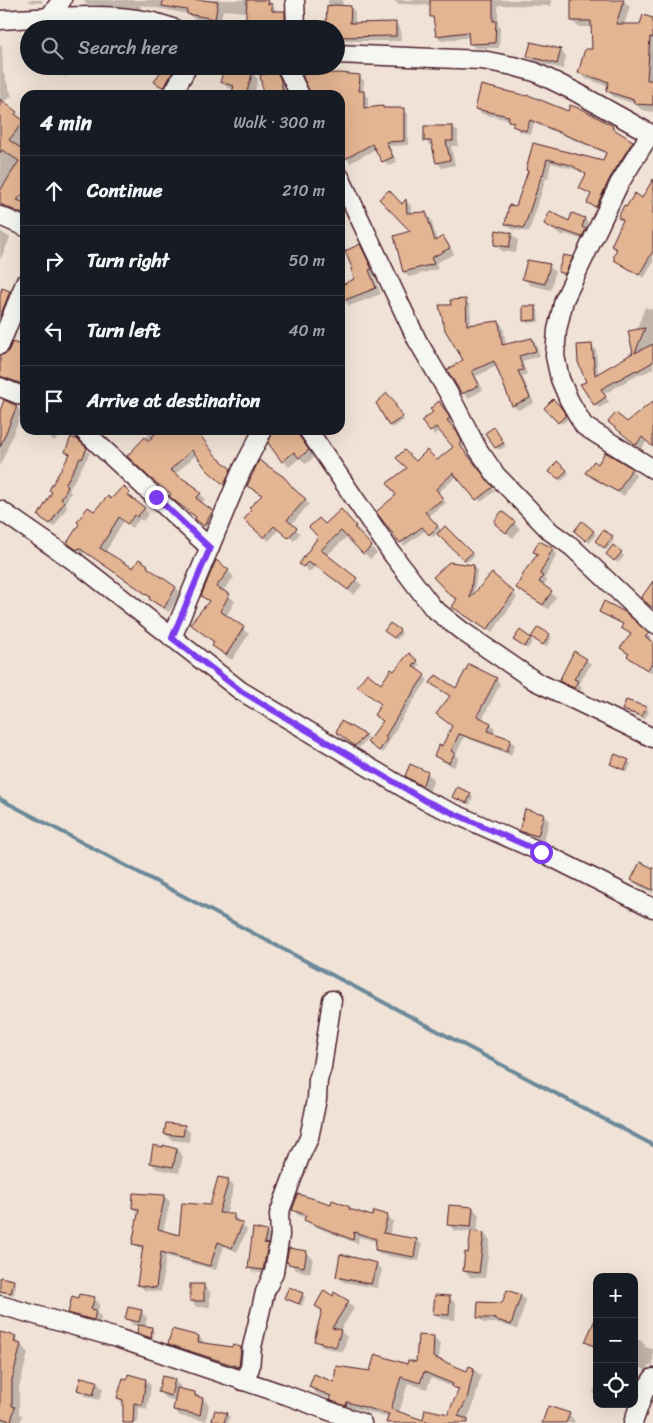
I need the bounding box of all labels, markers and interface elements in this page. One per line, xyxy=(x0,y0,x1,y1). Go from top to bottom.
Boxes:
search box xyxy=(20,20,345,75)
text: Search here xyxy=(78,31,178,64)
icon: search xyxy=(38,34,66,62)
text: 4 min xyxy=(40,104,92,142)
text: Walk · 300 m xyxy=(234,108,325,137)
text: Continue xyxy=(87,174,163,207)
text: 210 m xyxy=(282,176,325,205)
icon: ahead xyxy=(40,177,68,205)
text: Turn right xyxy=(87,244,169,277)
text: 50 m xyxy=(289,246,325,275)
icon: right xyxy=(40,247,68,275)
text: Turn left xyxy=(87,314,160,347)
text: 40 m xyxy=(288,316,325,345)
icon: left xyxy=(40,317,68,345)
text: Arrive at destination xyxy=(87,384,260,417)
icon: arrive xyxy=(40,387,68,415)
route end xyxy=(145,486,168,509)
route start xyxy=(530,841,553,864)
map controls xyxy=(593,1273,638,1408)
button: + xyxy=(593,1273,638,1318)
button: − xyxy=(593,1318,638,1363)
button: locate xyxy=(593,1363,638,1408)

